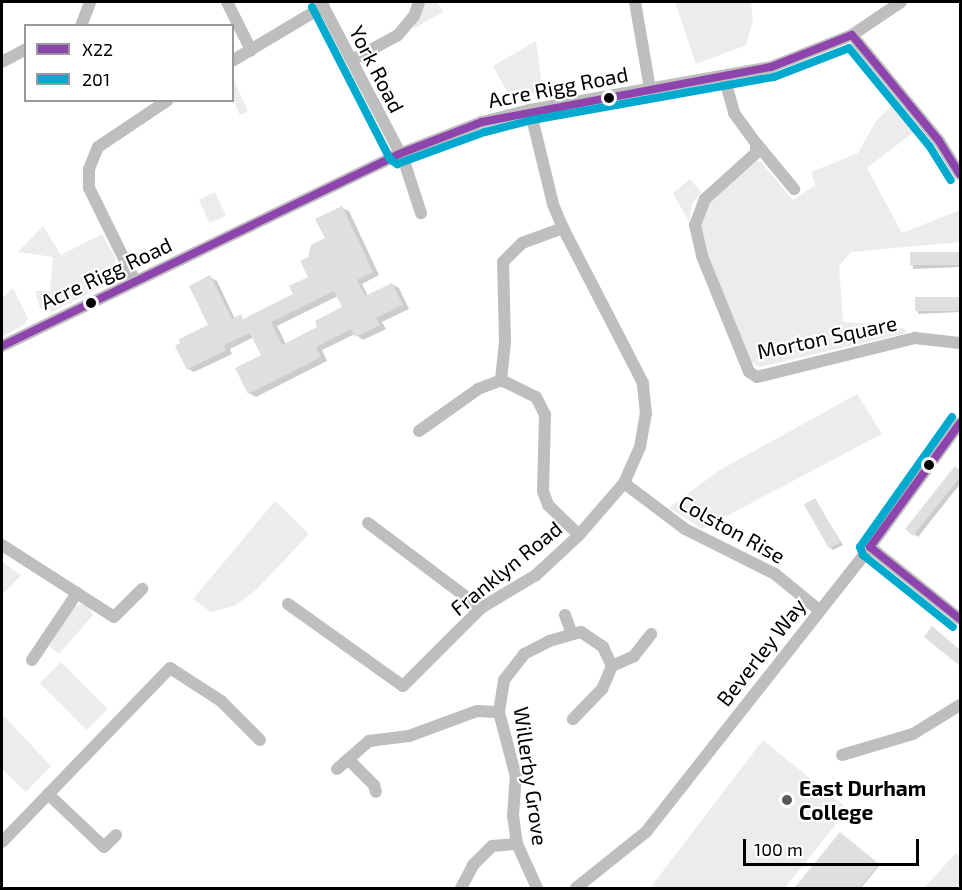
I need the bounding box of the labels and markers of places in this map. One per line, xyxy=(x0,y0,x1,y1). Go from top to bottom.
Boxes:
unlabelled marker xyxy=(603,92,615,104)
unlabelled marker xyxy=(85,297,97,309)
unlabelled marker xyxy=(923,459,935,471)
place label: East Durham College xyxy=(799,775,926,825)
marker: East Durham College xyxy=(780,793,794,807)

